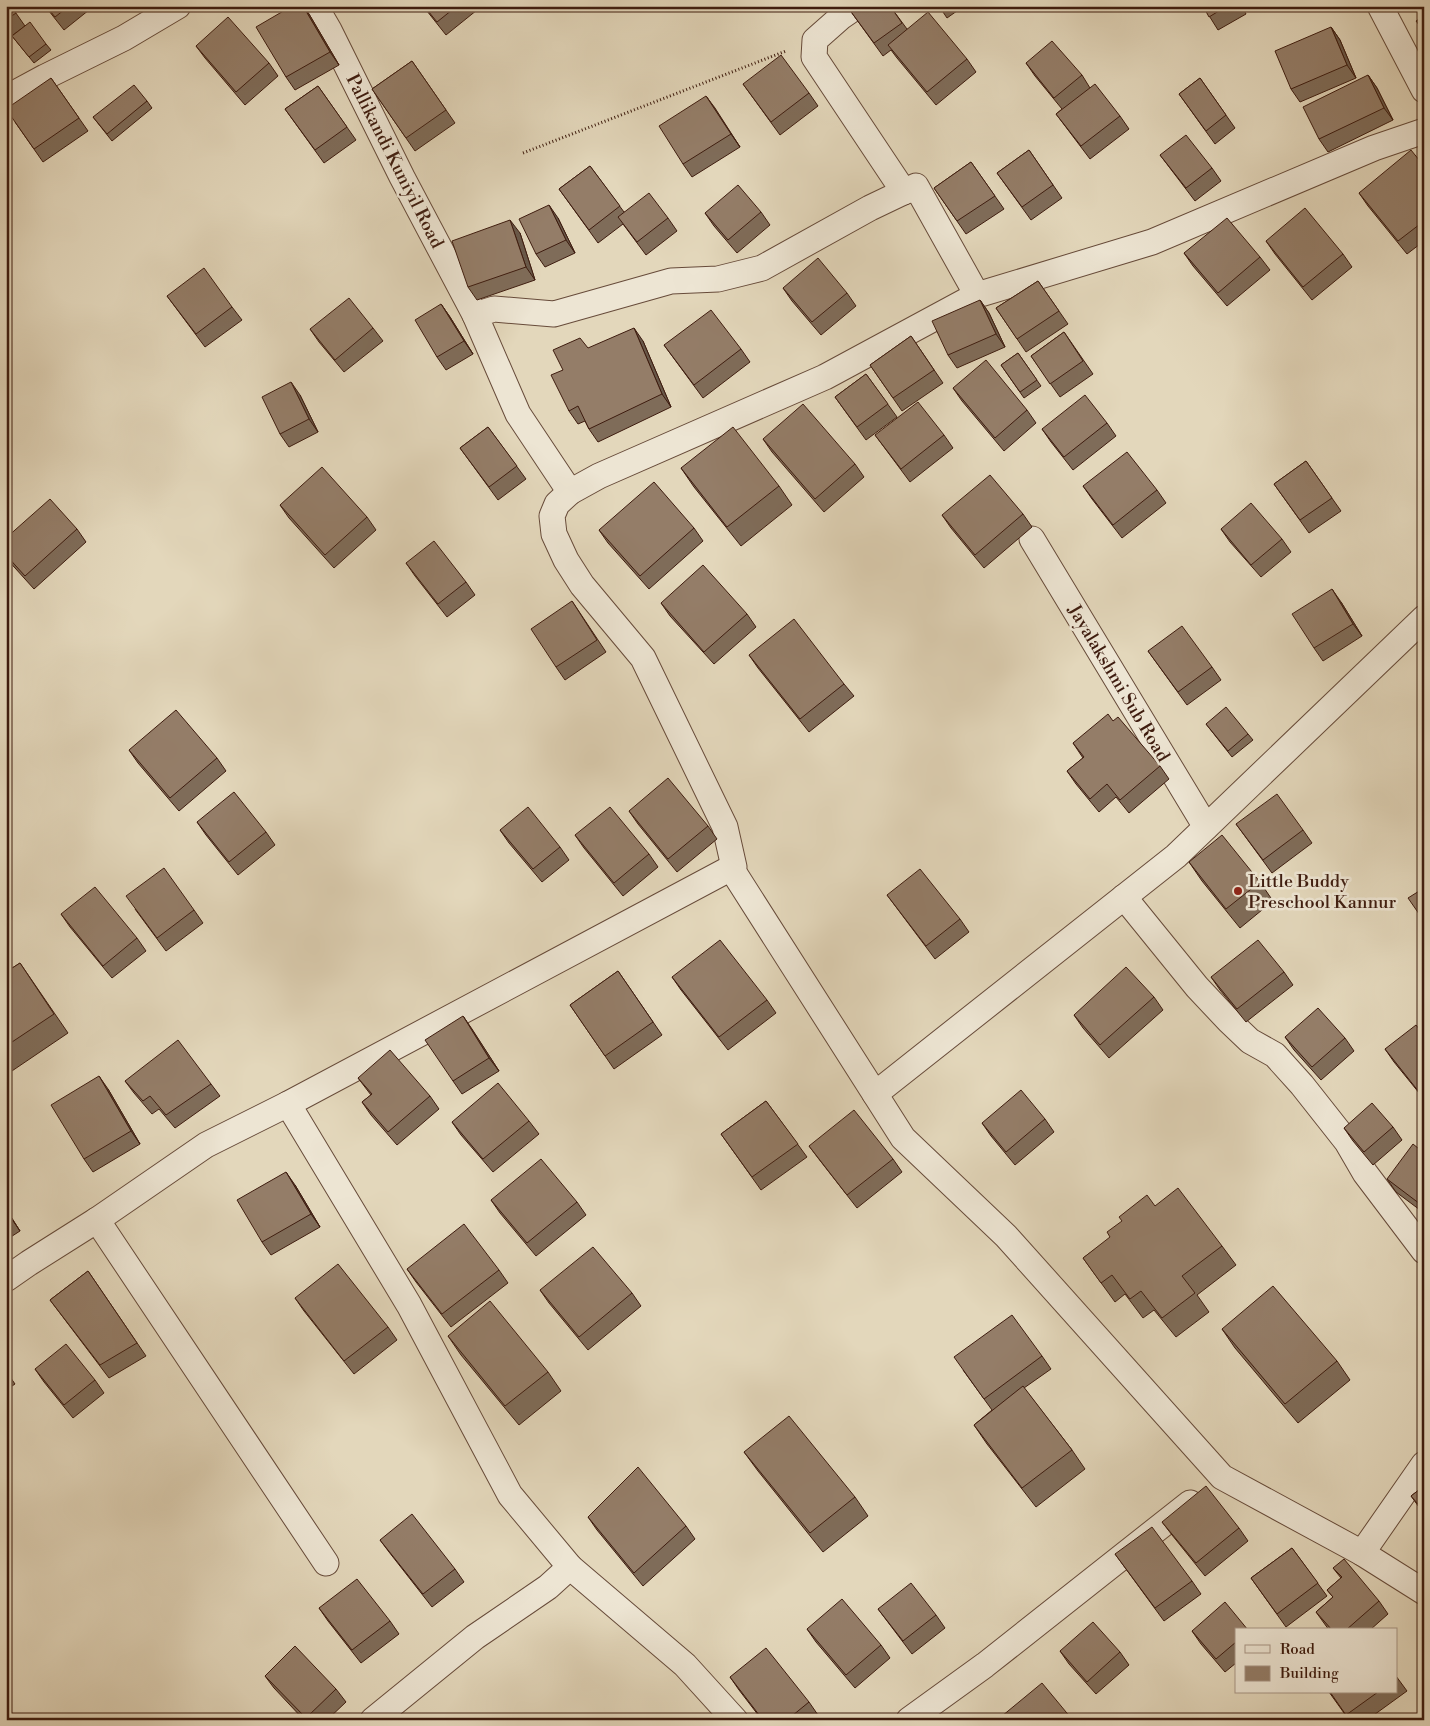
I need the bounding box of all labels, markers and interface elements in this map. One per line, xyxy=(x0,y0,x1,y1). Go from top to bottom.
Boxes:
street label: Pallikandi Kuniyil Road xyxy=(341,70,449,253)
street label: Jayalakshmi Sub Road xyxy=(1062,600,1175,767)
place label: Little Buddy Preschool Kannur xyxy=(1248,870,1397,914)
marker: Little Buddy Preschool Kannur xyxy=(1232,885,1244,897)
legend xyxy=(1235,1628,1398,1694)
text: Road xyxy=(1280,1640,1315,1659)
text: Building xyxy=(1279,1664,1339,1683)

